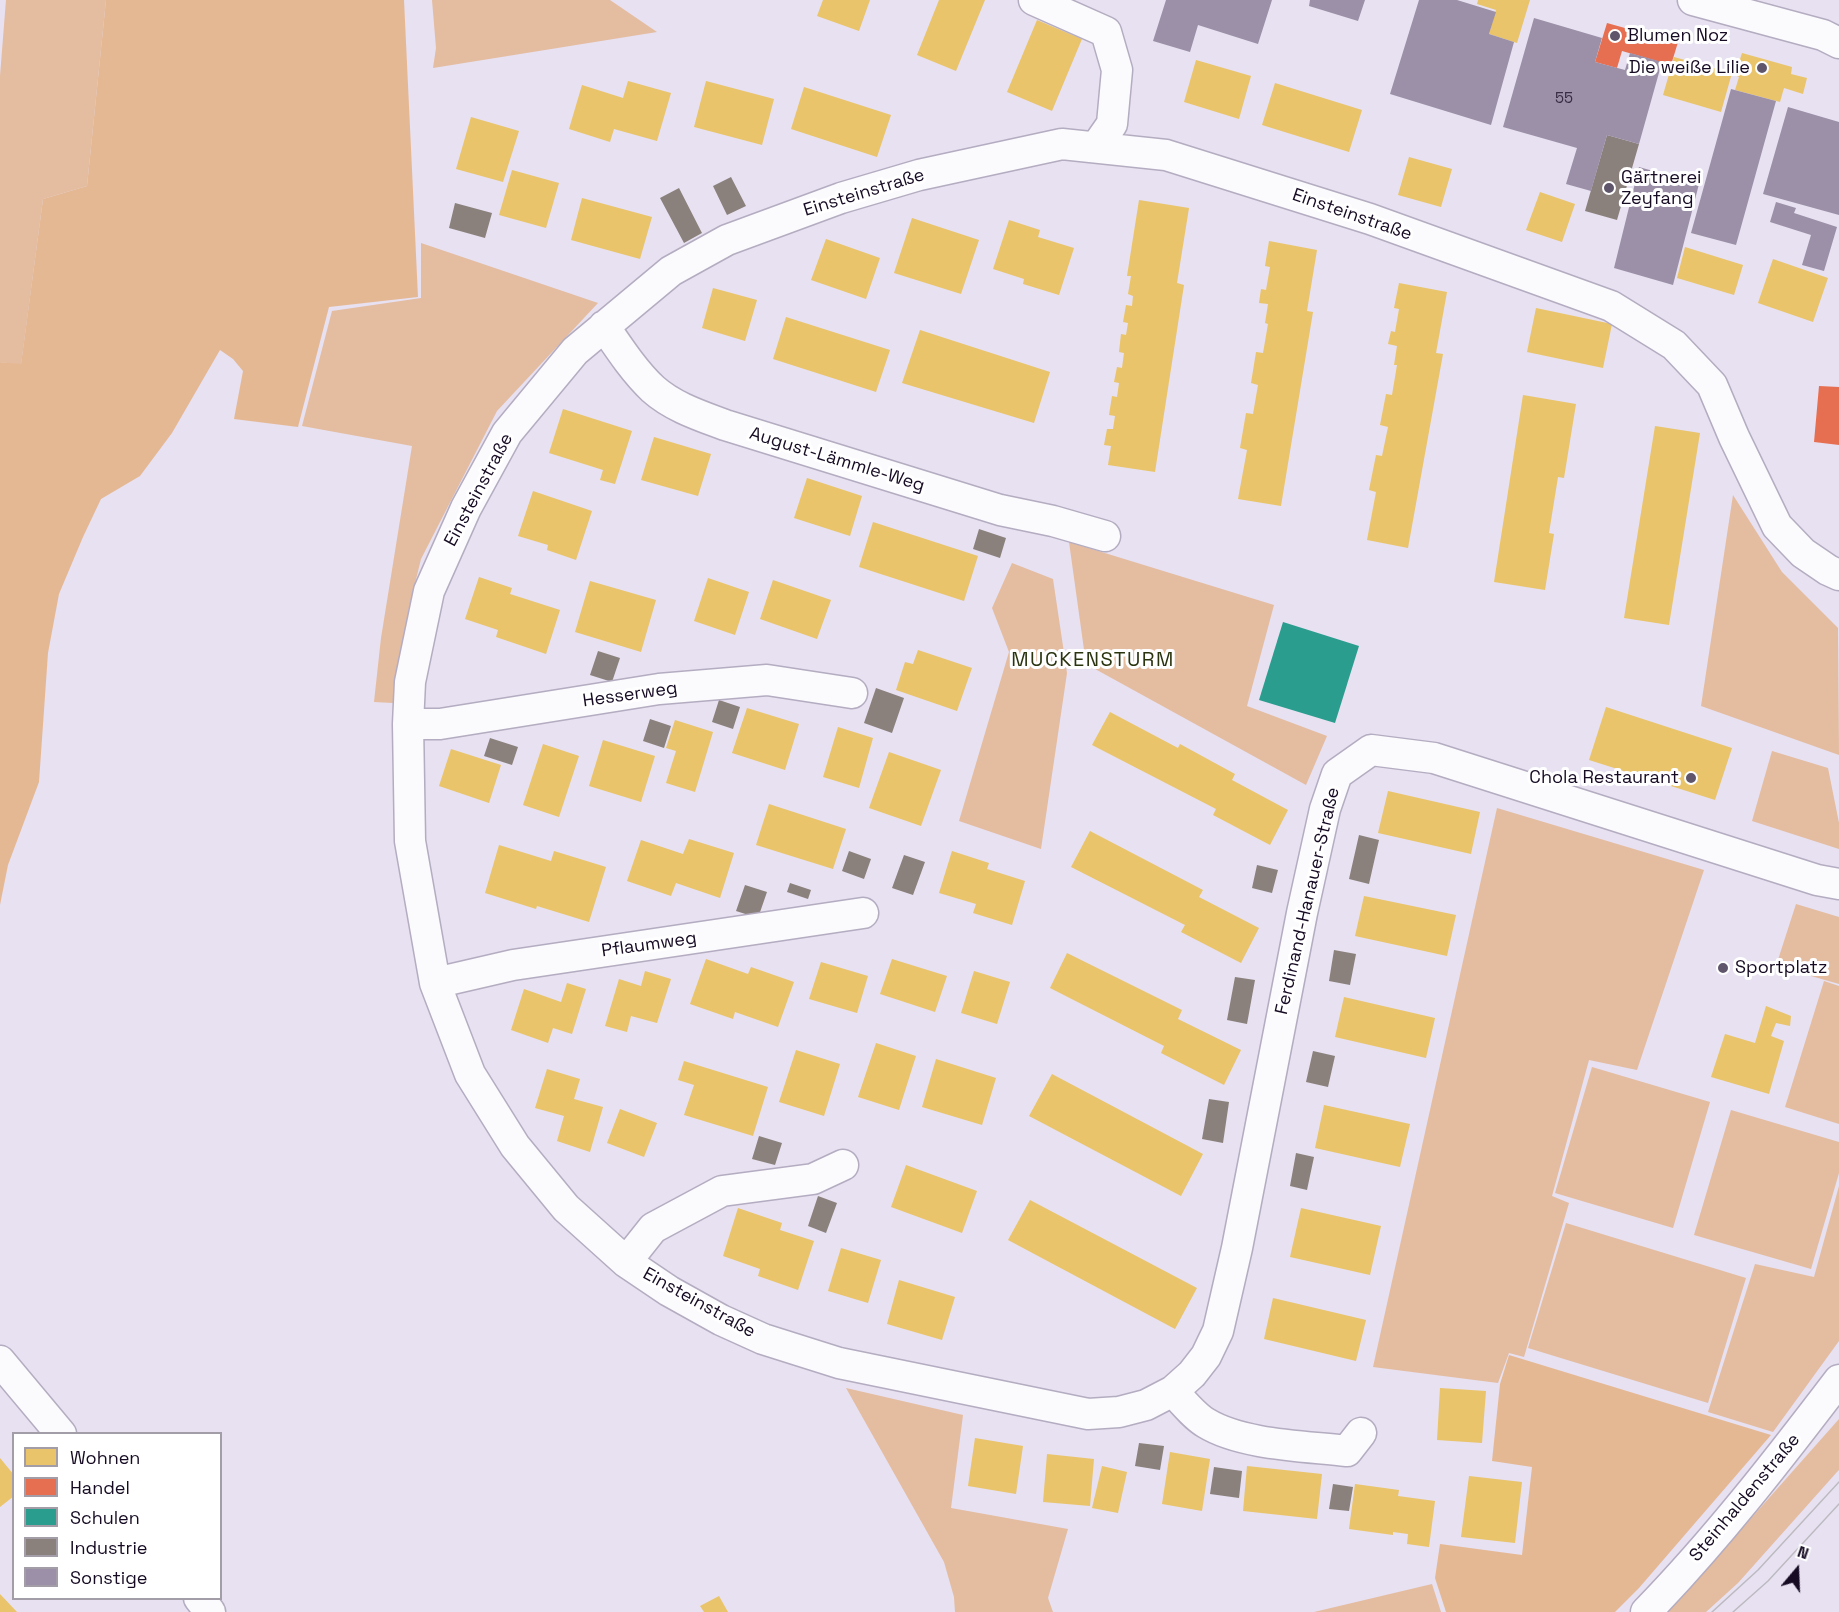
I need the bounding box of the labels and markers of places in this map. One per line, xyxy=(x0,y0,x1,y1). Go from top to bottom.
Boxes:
place label: Blumen Noz xyxy=(1627,25,1728,47)
marker: Blumen Noz xyxy=(1608,29,1622,43)
place label: Die weiße Lilie xyxy=(1629,57,1750,79)
marker: Die weiße Lilie xyxy=(1755,61,1769,75)
place label: Gärtnerei Zeyfang xyxy=(1621,167,1702,210)
marker: Gärtnerei Zeyfang xyxy=(1602,181,1616,195)
place label: Chola Restaurant xyxy=(1529,767,1679,789)
marker: Chola Restaurant xyxy=(1684,771,1698,785)
place label: Sportplatz xyxy=(1735,957,1827,979)
marker: Sportplatz xyxy=(1716,961,1730,975)

